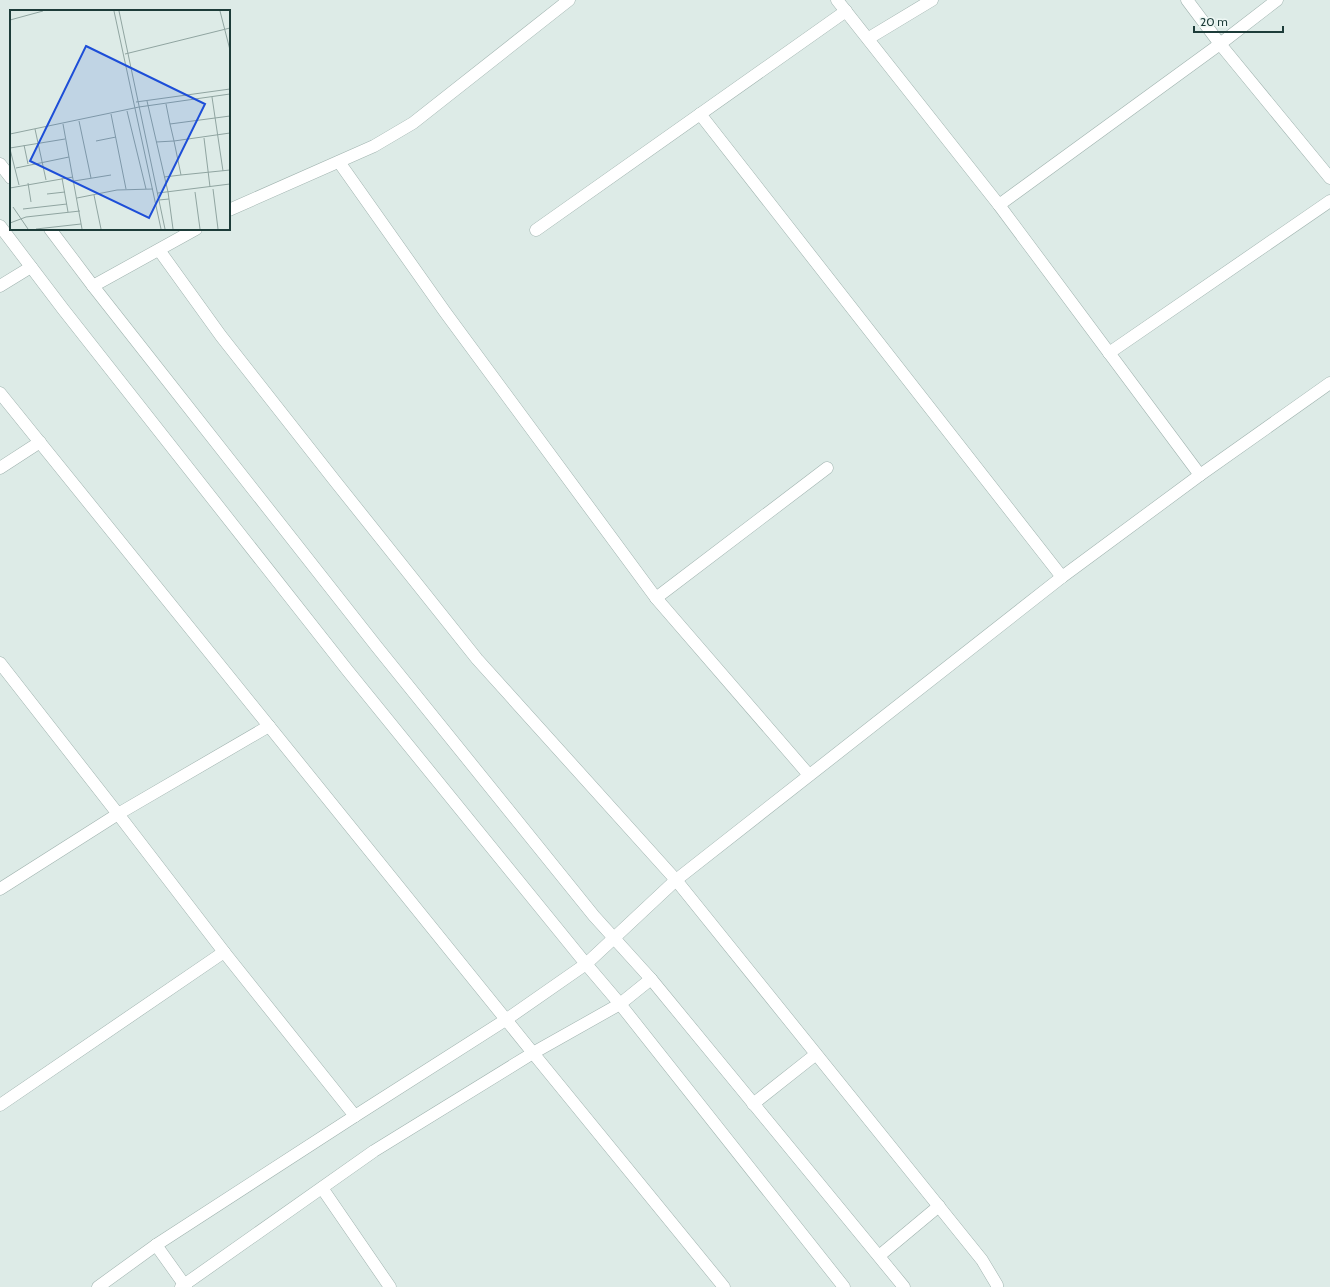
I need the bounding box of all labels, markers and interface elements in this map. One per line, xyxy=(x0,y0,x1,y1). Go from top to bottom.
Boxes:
scale bar xyxy=(1194,8,1283,34)
inset map xyxy=(10,10,230,230)
text: 20 m xyxy=(1200,14,1228,29)

